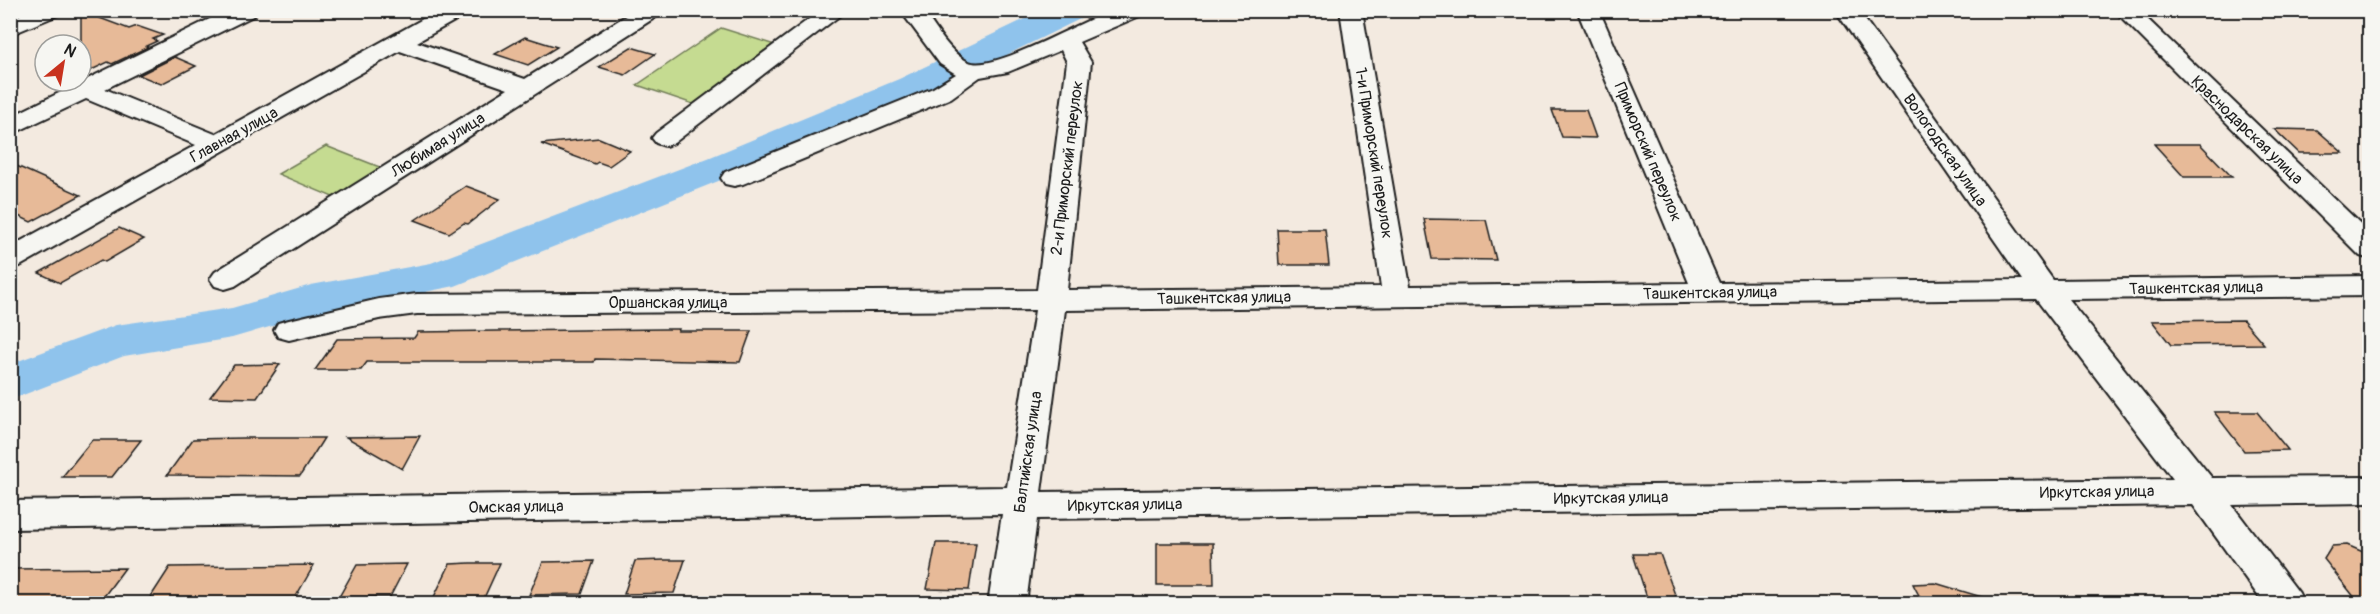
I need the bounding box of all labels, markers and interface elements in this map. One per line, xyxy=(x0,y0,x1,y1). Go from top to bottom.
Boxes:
north arrow xyxy=(33,33,93,93)
text: N xyxy=(60,40,80,62)
street label: 1-и Приморский переулок xyxy=(1351,66,1397,240)
street label: Краснодарская улица xyxy=(2187,71,2307,189)
street label: Приморский переулок xyxy=(1610,79,1686,225)
street label: 2-и Приморский переулок xyxy=(1046,80,1088,256)
street label: Вологодская улица xyxy=(1899,90,1991,210)
street label: Главная улица xyxy=(186,103,282,167)
street label: Любимая улица xyxy=(386,108,489,182)
street label: Ташкентская улица xyxy=(2129,277,2263,299)
street label: Ташкентская улица xyxy=(1643,282,1777,304)
street label: Ташкентская улица xyxy=(1157,287,1291,309)
street label: Оршанская улица xyxy=(608,293,728,313)
street label: Балтийская улица xyxy=(1010,390,1046,514)
street label: Иркутская улица xyxy=(2039,481,2155,503)
street label: Иркутская улица xyxy=(1553,487,1669,509)
street label: Иркутская улица xyxy=(1067,494,1183,516)
street label: Омская улица xyxy=(468,496,564,518)

